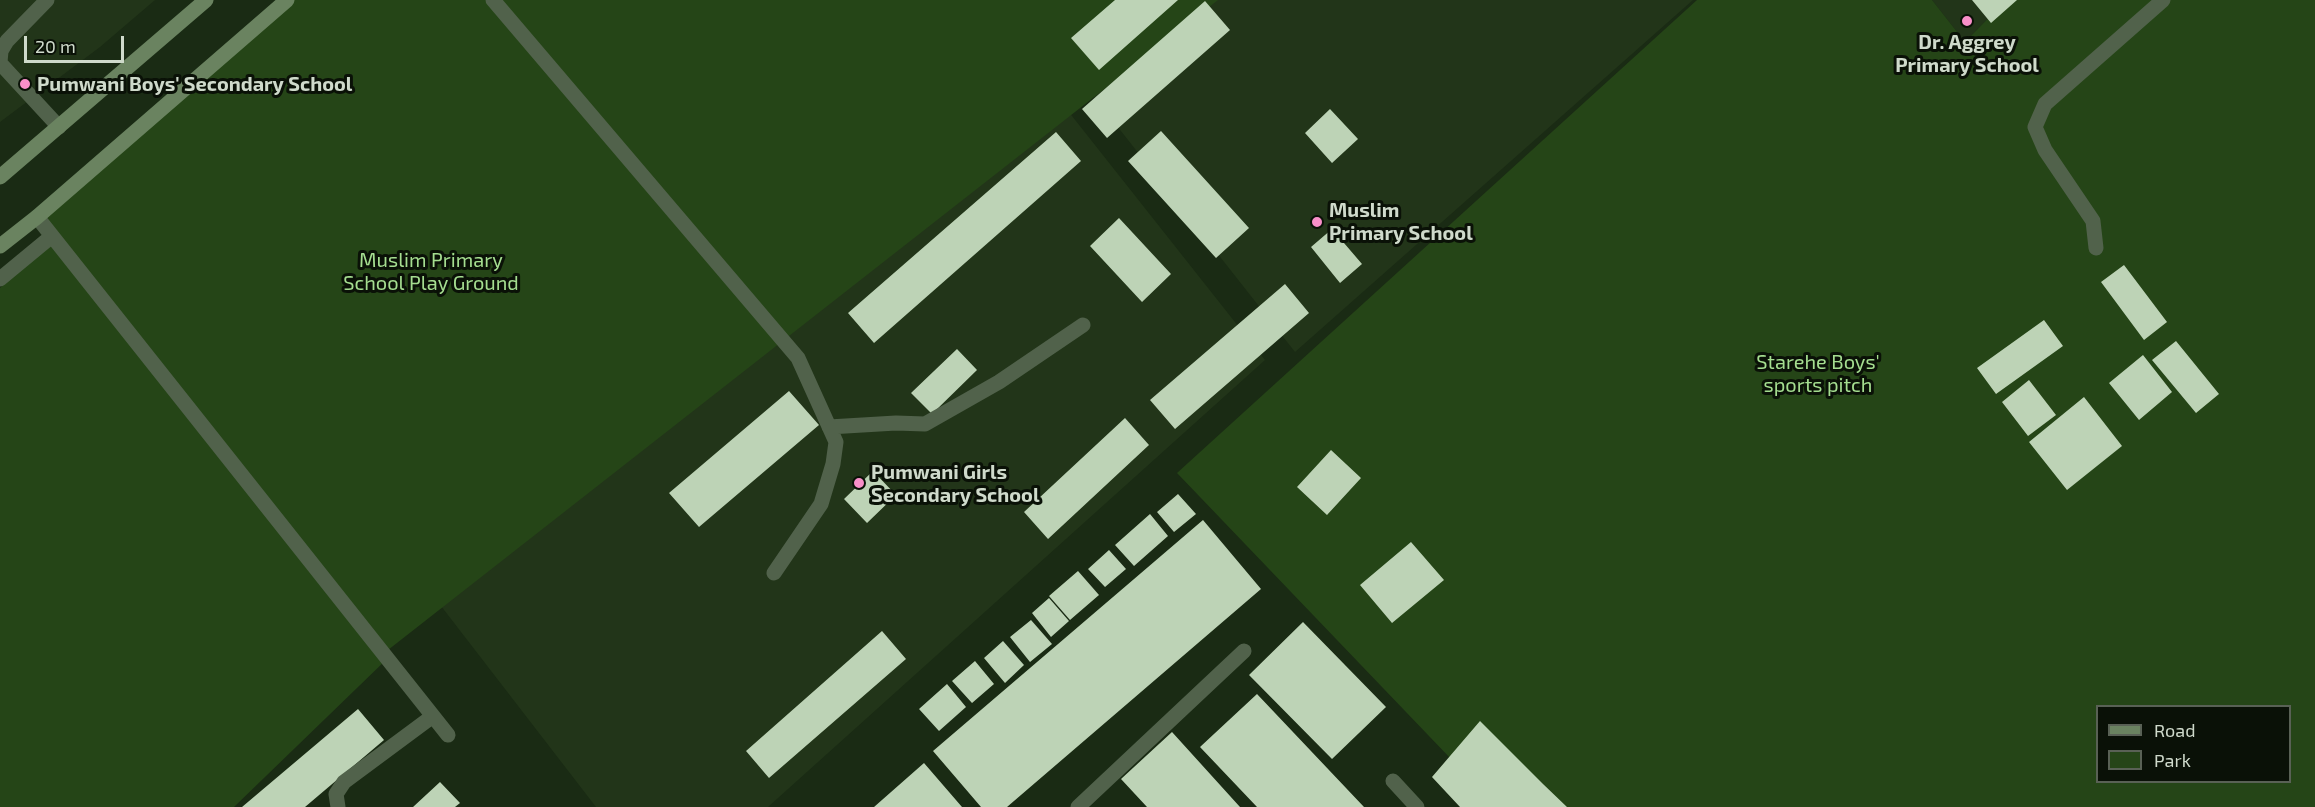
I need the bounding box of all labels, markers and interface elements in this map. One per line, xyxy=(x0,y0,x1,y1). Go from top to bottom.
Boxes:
marker: Dr. Aggrey Primary School xyxy=(1960,14,1974,28)
scale bar xyxy=(27,24,128,62)
place label: Dr. Aggrey Primary School xyxy=(1895,30,2039,77)
text: 20 m xyxy=(35,35,76,57)
place label: Pumwani Boys' Secondary School xyxy=(37,72,352,96)
marker: Pumwani Boys' Secondary School xyxy=(18,77,32,91)
place label: Muslim Primary School xyxy=(1329,198,1473,245)
marker: Muslim Primary School xyxy=(1310,215,1324,229)
park label: Muslim Primary School Play Ground xyxy=(343,248,519,295)
park label: Starehe Boys' sports pitch xyxy=(1756,350,1880,397)
place label: Pumwani Girls Secondary School xyxy=(871,460,1039,507)
marker: Pumwani Girls Secondary School xyxy=(852,476,866,490)
legend xyxy=(2096,705,2291,783)
text: Road xyxy=(2154,719,2195,741)
text: Park xyxy=(2154,749,2191,771)

